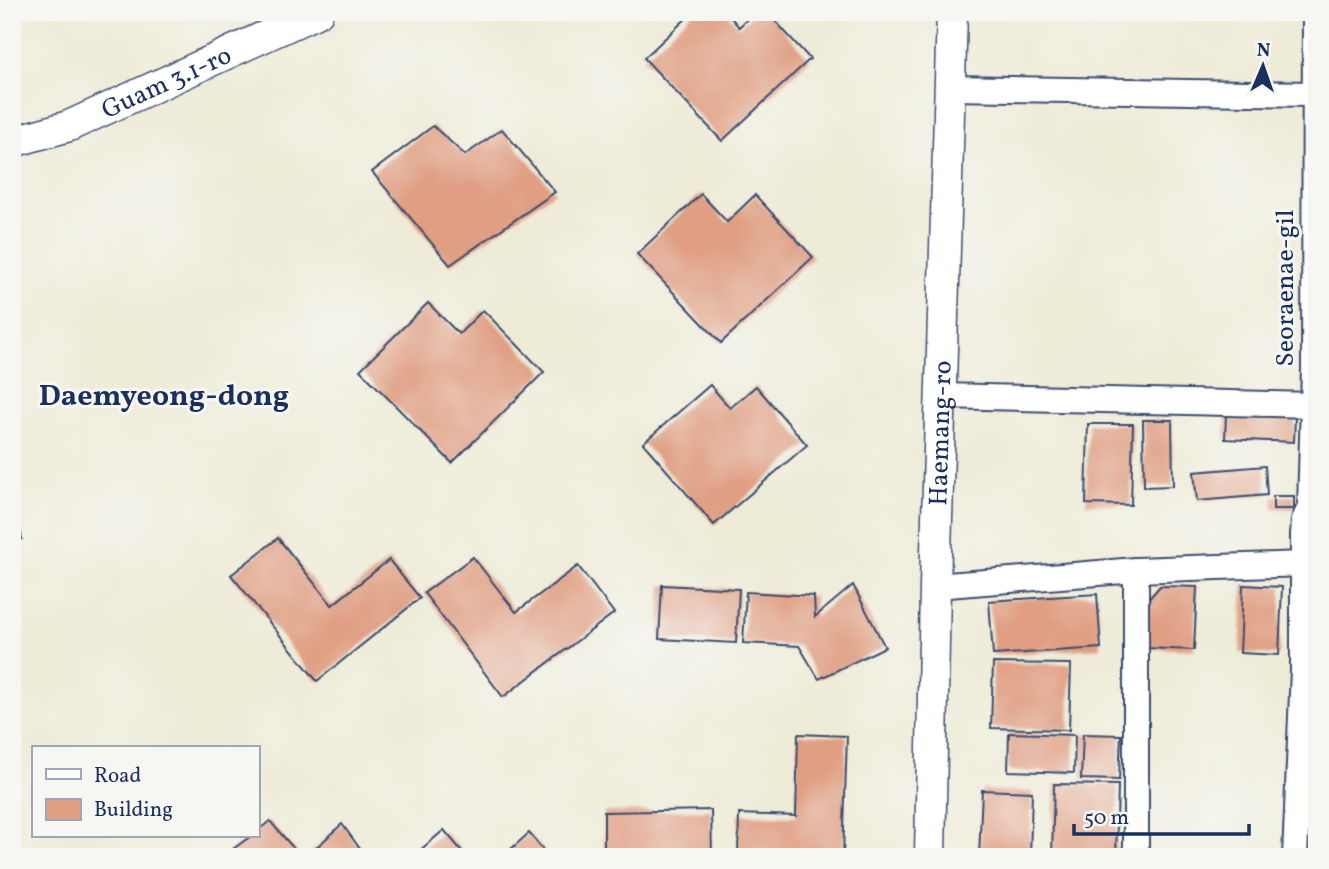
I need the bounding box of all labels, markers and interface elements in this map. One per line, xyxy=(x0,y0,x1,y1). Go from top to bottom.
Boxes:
north arrow xyxy=(1228,32,1298,102)
street label: Guam 3.1-ro xyxy=(96,38,238,129)
text: N xyxy=(1256,38,1271,64)
street label: Seoraenae-gil xyxy=(1268,209,1304,367)
street label: Haemang-ro xyxy=(921,360,962,506)
district label: Daemyeong-dong xyxy=(39,376,289,418)
legend xyxy=(32,746,259,838)
text: Road xyxy=(94,762,141,791)
scale bar xyxy=(1074,792,1248,836)
text: Building xyxy=(94,796,173,825)
text: 50 m xyxy=(1084,804,1129,833)

